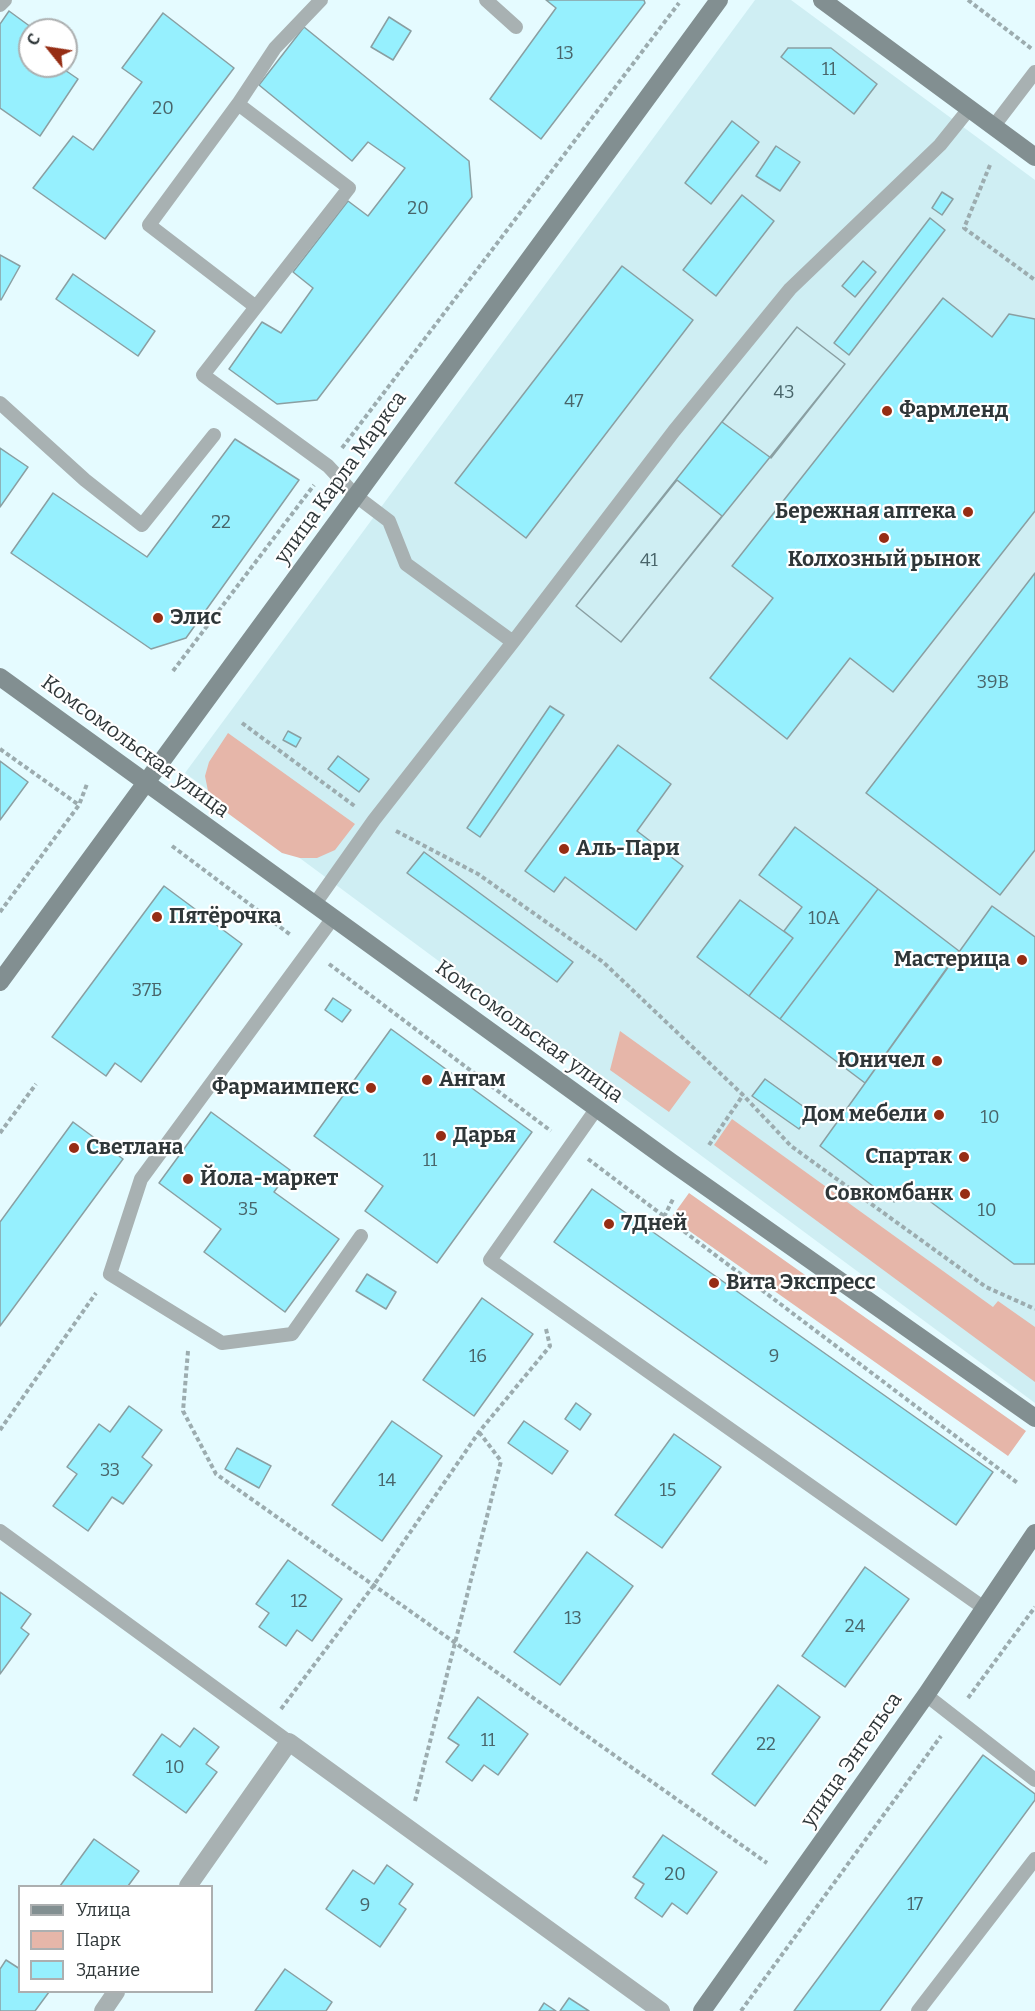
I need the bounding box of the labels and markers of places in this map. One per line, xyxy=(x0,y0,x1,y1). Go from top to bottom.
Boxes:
place label: Фармленд xyxy=(899,398,1008,424)
marker: Фармленд xyxy=(880,404,894,418)
place label: Бережная аптека xyxy=(775,499,956,525)
marker: Бережная аптека xyxy=(961,505,975,519)
marker: Колхозный рынок xyxy=(877,531,891,545)
place label: Колхозный рынок xyxy=(788,547,980,573)
place label: Элис xyxy=(170,605,221,631)
marker: Элис xyxy=(151,611,165,625)
place label: Аль-Пари xyxy=(576,836,680,862)
marker: Аль-Пари xyxy=(557,842,571,856)
place label: Пятёрочка xyxy=(169,904,281,930)
marker: Пятёрочка xyxy=(150,910,164,924)
place label: Мастерица xyxy=(894,947,1010,973)
marker: Мастерица xyxy=(1015,953,1029,967)
place label: Юничел xyxy=(838,1048,925,1074)
marker: Юничел xyxy=(930,1054,944,1068)
place label: Ангам xyxy=(439,1067,505,1093)
marker: Ангам xyxy=(420,1073,434,1087)
place label: Фармаимпекс xyxy=(212,1075,359,1101)
marker: Фармаимпекс xyxy=(364,1081,378,1095)
place label: Дом мебели xyxy=(802,1102,927,1128)
marker: Дом мебели xyxy=(932,1108,946,1122)
place label: Дарья xyxy=(453,1123,516,1149)
marker: Дарья xyxy=(434,1129,448,1143)
place label: Светлана xyxy=(86,1135,184,1161)
marker: Светлана xyxy=(67,1141,81,1155)
place label: Спартак xyxy=(865,1144,952,1170)
marker: Спартак xyxy=(957,1150,971,1164)
place label: Йола-маркет xyxy=(200,1166,338,1192)
marker: Йола-маркет xyxy=(181,1172,195,1186)
place label: Совкомбанк xyxy=(825,1181,953,1207)
marker: Совкомбанк xyxy=(958,1187,972,1201)
place label: 7Дней xyxy=(621,1211,687,1237)
marker: 7Дней xyxy=(602,1217,616,1231)
place label: Вита Экспресс xyxy=(726,1270,876,1296)
marker: Вита Экспресс xyxy=(707,1276,721,1290)

